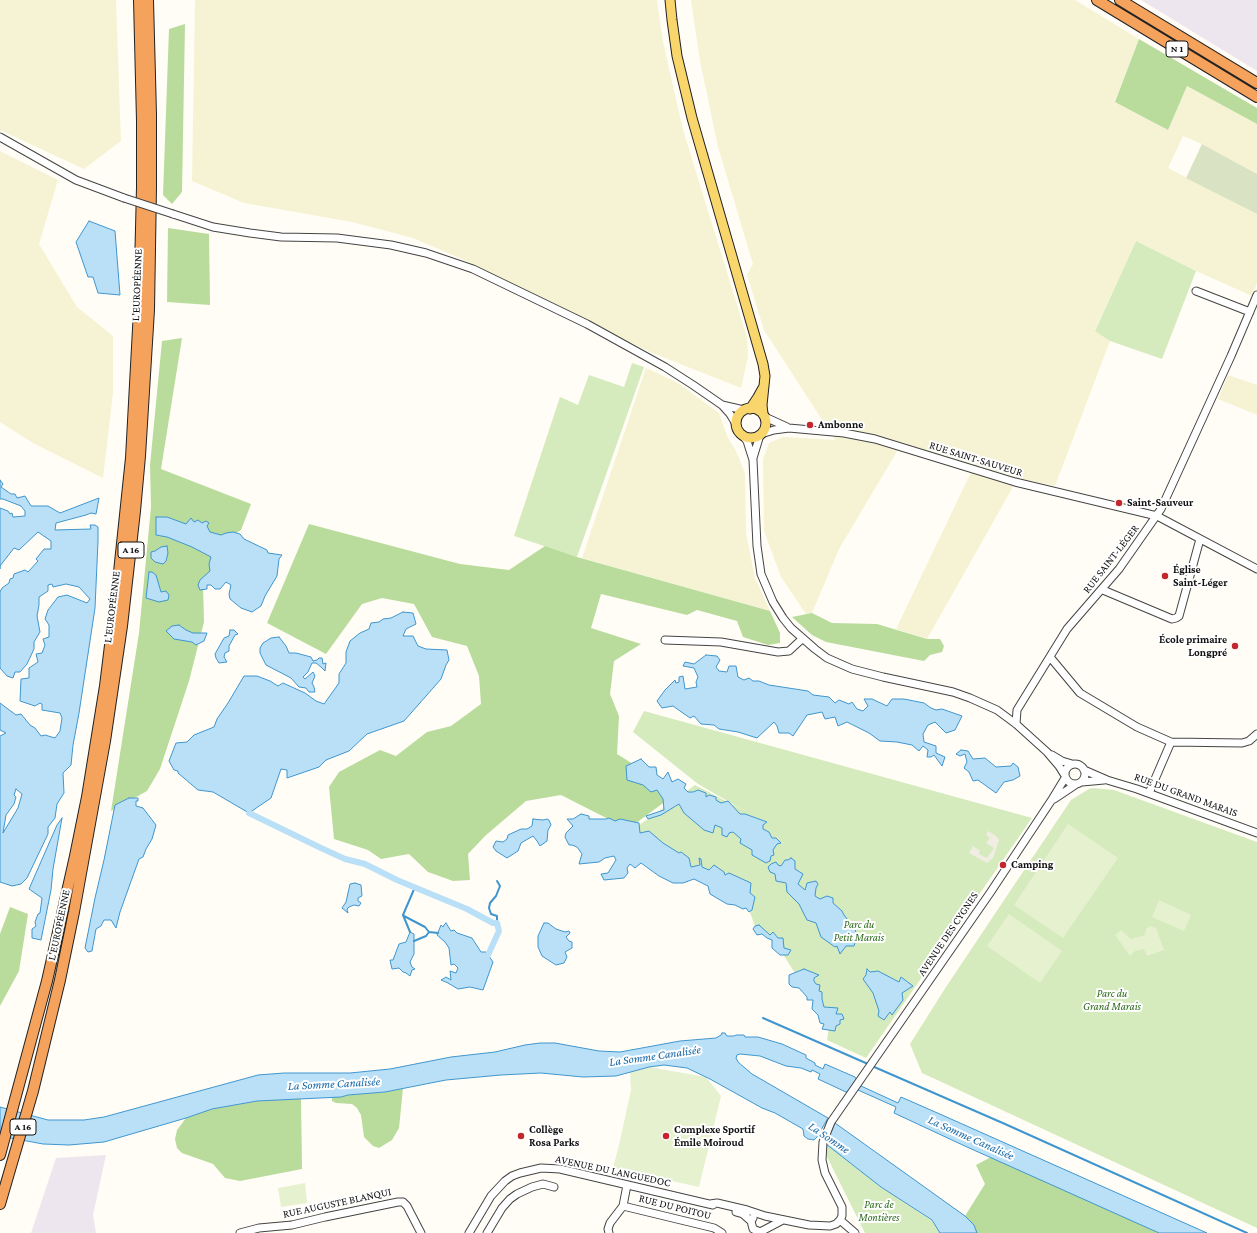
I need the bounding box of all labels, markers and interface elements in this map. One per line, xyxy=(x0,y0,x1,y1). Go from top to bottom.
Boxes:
road number: N 1 xyxy=(1166,41,1188,57)
street label: L'EUROPÉENNE xyxy=(129,249,145,321)
place label: Ambonne xyxy=(818,418,863,432)
marker: Ambonne xyxy=(805,420,815,430)
street label: RUE SAINT-SAUVEUR xyxy=(928,439,1024,479)
place label: Saint-Sauveur xyxy=(1127,496,1194,510)
marker: Saint-Sauveur xyxy=(1114,498,1124,508)
street label: RUE SAINT-LÉGER xyxy=(1080,522,1142,596)
road number: A 16 xyxy=(118,542,144,558)
place label: Église Saint-Léger xyxy=(1173,563,1228,589)
street label: L'EUROPÉENNE xyxy=(101,570,123,644)
marker: Église Saint-Léger xyxy=(1160,571,1170,581)
place label: École primaire Longpré xyxy=(1159,633,1227,659)
marker: École primaire Longpré xyxy=(1230,641,1240,651)
street label: RUE DU GRAND MARAIS xyxy=(1132,770,1240,820)
place label: Camping xyxy=(1011,858,1053,872)
marker: Camping xyxy=(998,860,1008,870)
street label: L'EUROPÉENNE xyxy=(45,888,73,962)
street label: AVENUE DES CYGNES xyxy=(915,889,981,979)
park label: Parc du Petit Marais xyxy=(834,918,884,944)
park label: Parc du Grand Marais xyxy=(1083,987,1141,1013)
water label: La Somme Canalisée xyxy=(608,1042,702,1070)
water label: La Somme Canalisée xyxy=(288,1074,380,1094)
water label: La Somme Canalisée xyxy=(926,1113,1016,1163)
road number: A 16 xyxy=(10,1119,36,1135)
water label: La Somme xyxy=(806,1119,852,1157)
place label: Collège Rosa Parks xyxy=(529,1123,579,1149)
place label: Complexe Sportif Émile Moiroud xyxy=(674,1123,755,1149)
marker: Collège Rosa Parks xyxy=(516,1131,526,1141)
marker: Complexe Sportif Émile Moiroud xyxy=(661,1131,671,1141)
street label: AVENUE DU LANGUEDOC xyxy=(554,1152,672,1190)
street label: RUE AUGUSTE BLANQUI xyxy=(282,1185,392,1221)
street label: RUE DU POITOU xyxy=(637,1192,713,1222)
park label: Parc de Montières xyxy=(859,1198,899,1224)

